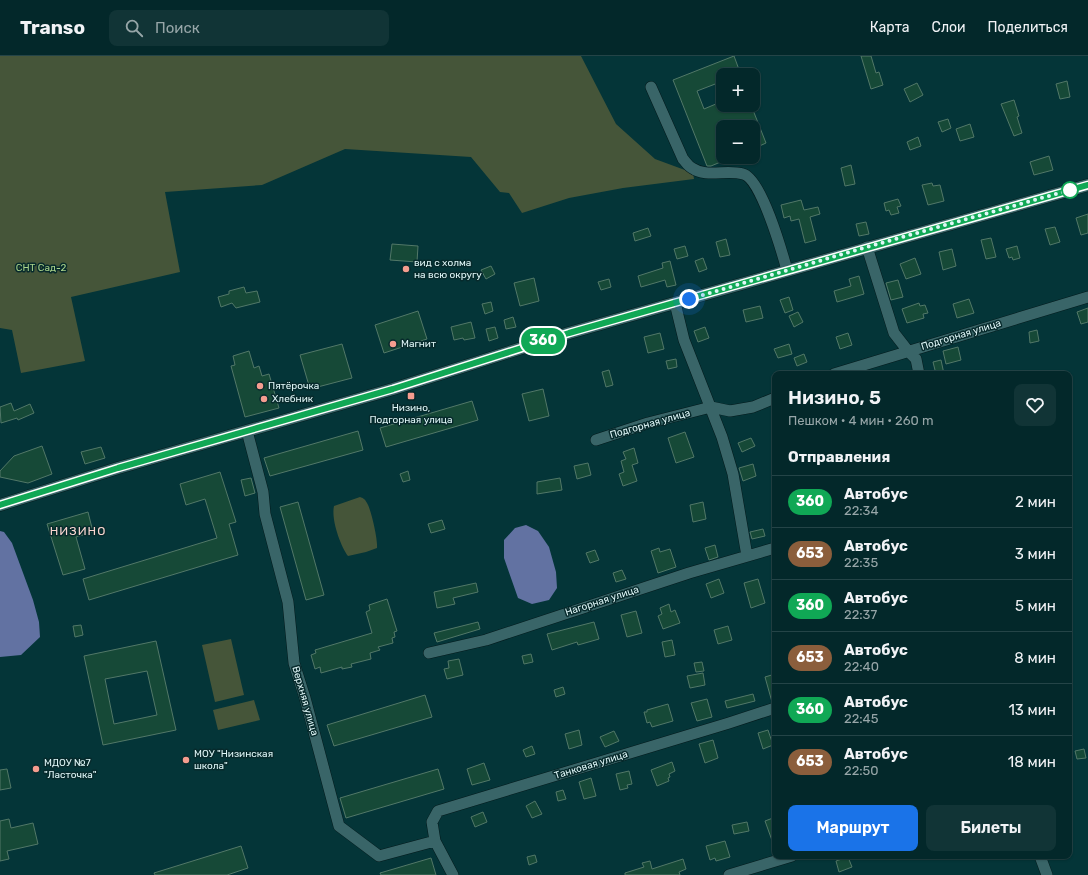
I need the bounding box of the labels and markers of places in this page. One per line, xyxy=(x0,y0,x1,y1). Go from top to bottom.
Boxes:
unlabelled marker xyxy=(1061,181,1079,199)
place label: вид с холма на всю округу xyxy=(414,257,482,281)
marker: вид с холма на всю округу xyxy=(401,264,411,274)
place label: Магнит xyxy=(401,338,436,350)
marker: Магнит xyxy=(388,339,398,349)
place label: Пятёрочка xyxy=(268,380,319,392)
marker: Пятёрочка xyxy=(255,381,265,391)
marker: Низино, Подгорная улица xyxy=(406,391,416,401)
place label: Хлебник xyxy=(272,393,314,405)
marker: Хлебник xyxy=(259,394,269,404)
place label: Низино, Подгорная улица xyxy=(369,402,453,426)
place label: МОУ "Низинская школа" xyxy=(194,748,273,772)
marker: МОУ "Низинская школа" xyxy=(181,755,191,765)
place label: МДОУ №7 "Ласточка" xyxy=(44,757,97,781)
marker: МДОУ №7 "Ласточка" xyxy=(31,764,41,774)

